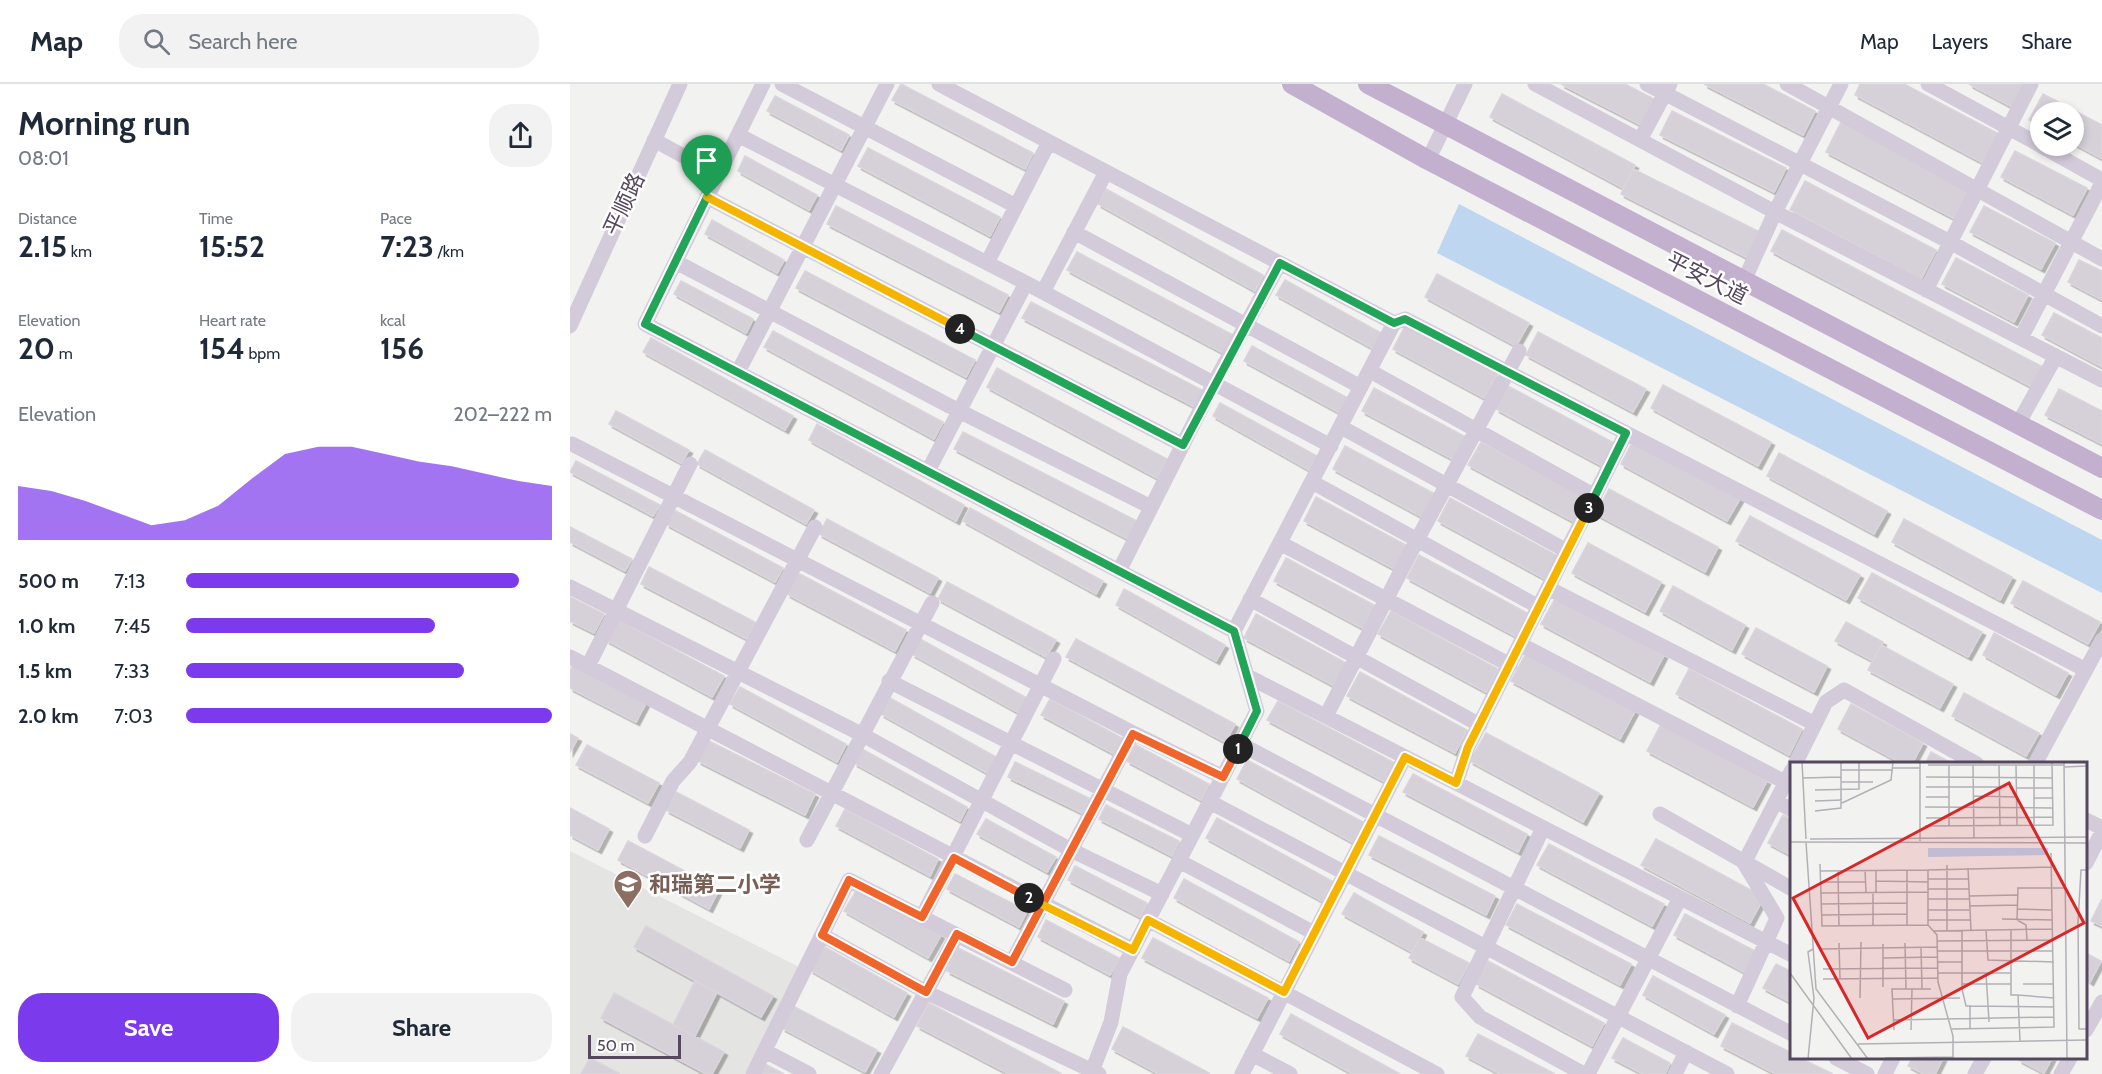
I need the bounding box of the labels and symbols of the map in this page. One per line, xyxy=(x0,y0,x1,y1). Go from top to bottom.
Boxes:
pin xyxy=(681,135,732,197)
street label: 平顺路 xyxy=(598,168,650,240)
street label: 平安大道 xyxy=(1662,246,1752,310)
pin: 4 xyxy=(945,314,975,344)
pin: 3 xyxy=(1574,493,1604,523)
pin: 1 xyxy=(1223,734,1253,764)
inset map xyxy=(1790,762,2087,1059)
school or university icon: 和瑞第二小学 xyxy=(612,868,644,910)
place label: 和瑞第二小学 xyxy=(649,871,781,898)
pin: 2 xyxy=(1014,883,1044,913)
scale bar xyxy=(588,1032,681,1060)

